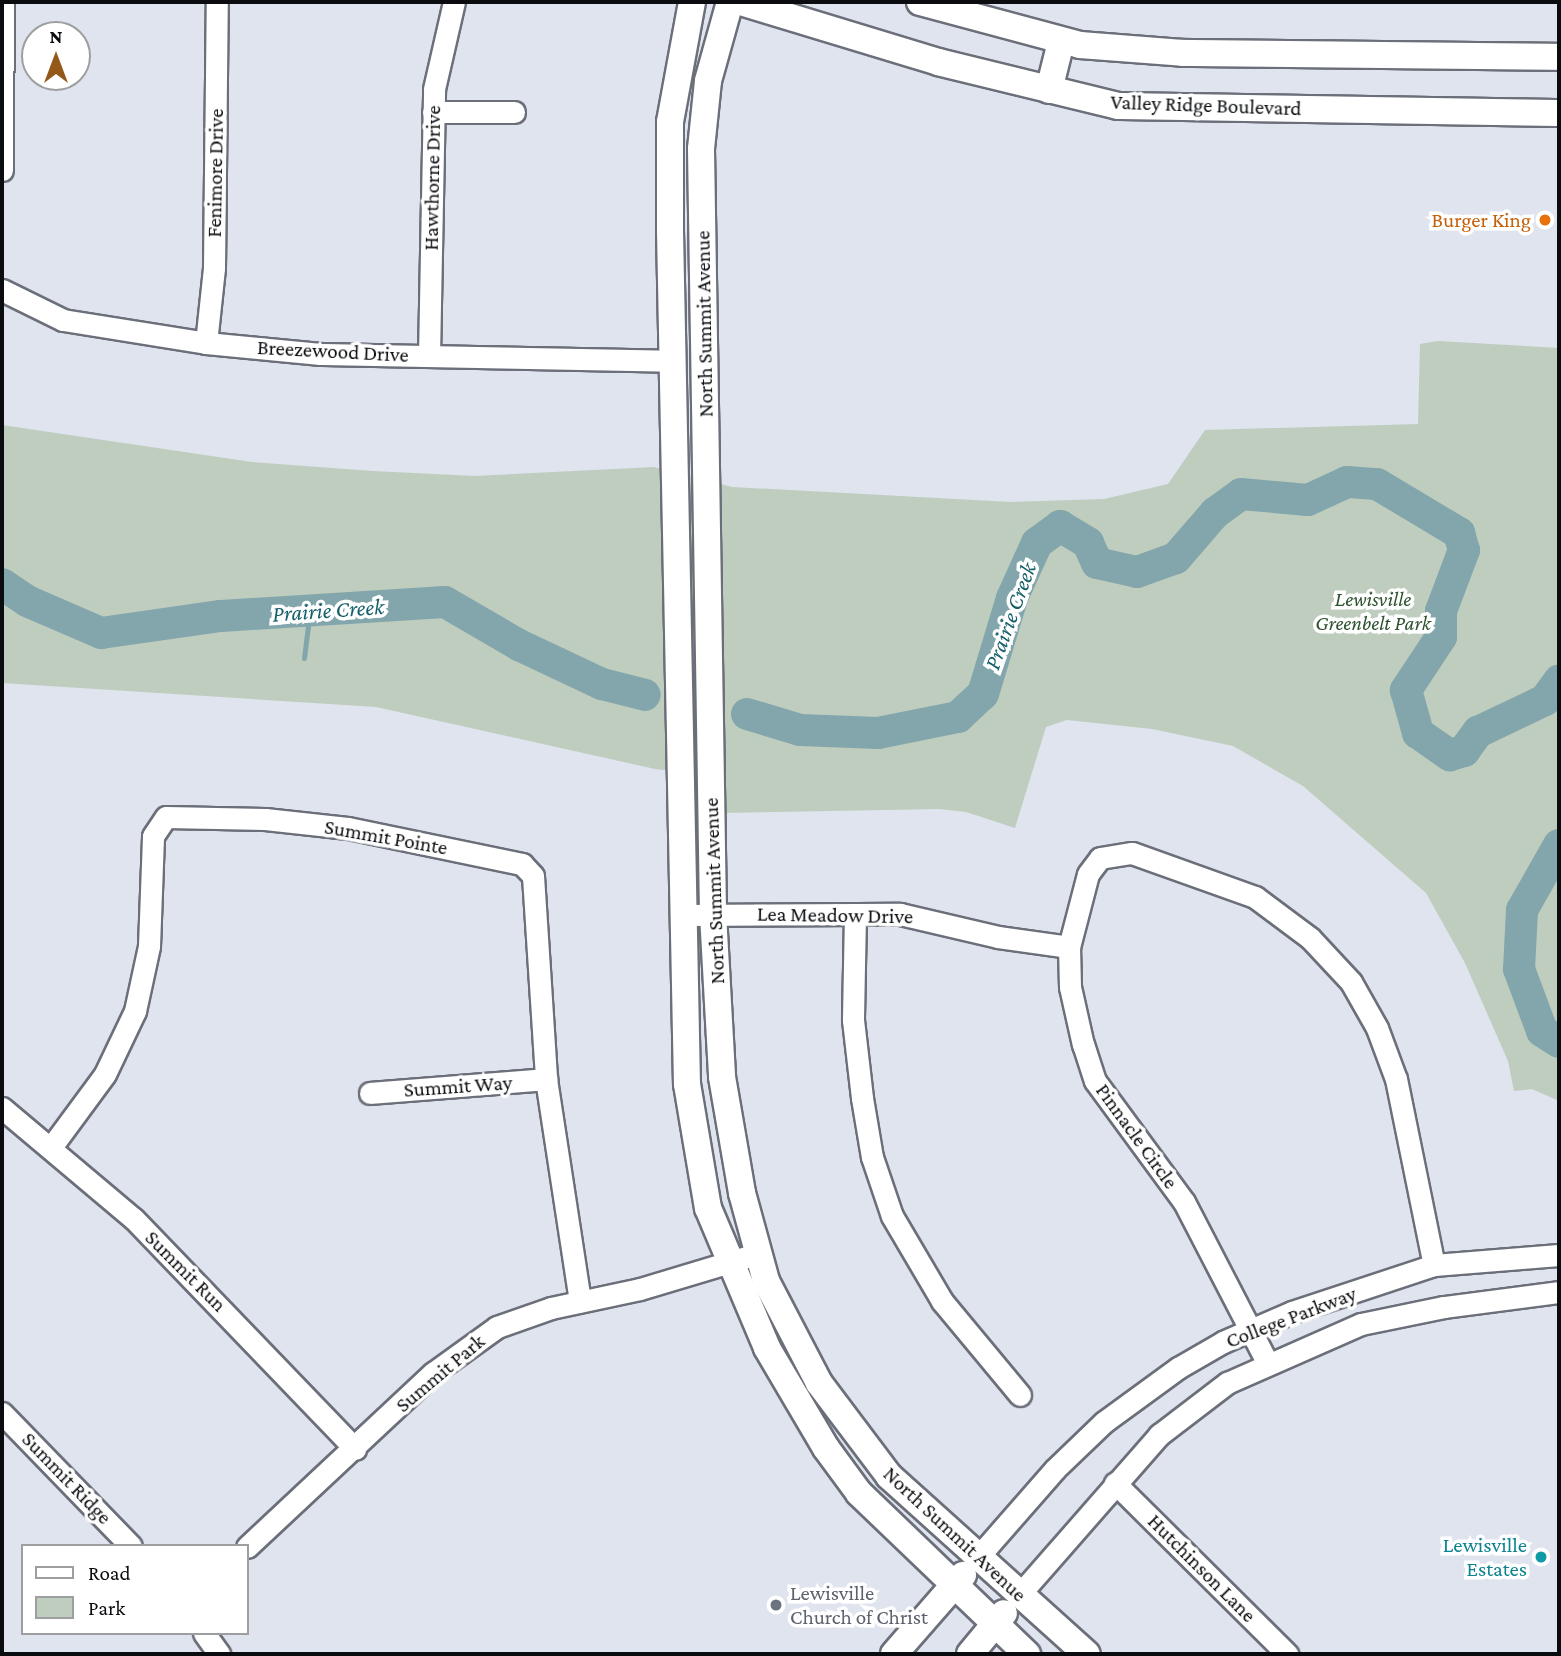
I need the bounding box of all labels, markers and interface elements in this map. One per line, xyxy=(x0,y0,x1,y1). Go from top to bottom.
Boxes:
north arrow xyxy=(21,21,91,91)
text: N xyxy=(50,26,62,47)
street label: Valley Ridge Boulevard xyxy=(1110,89,1302,121)
street label: Hawthorne Drive xyxy=(418,105,446,251)
street label: Fenimore Drive xyxy=(201,108,229,238)
place label: Burger King xyxy=(1432,207,1531,233)
marker: Burger King xyxy=(1537,212,1553,228)
street label: North Summit Avenue xyxy=(690,230,718,418)
street label: Breezewood Drive xyxy=(257,334,409,368)
water label: Prairie Creek xyxy=(978,559,1042,673)
park label: Lewisville Greenbelt Park xyxy=(1315,586,1431,636)
water label: Prairie Creek xyxy=(271,592,385,628)
street label: North Summit Avenue xyxy=(698,797,730,985)
street label: Summit Pointe xyxy=(323,814,449,860)
street label: Lea Meadow Drive xyxy=(757,901,913,929)
street label: Summit Way xyxy=(403,1070,513,1102)
street label: Pinnacle Circle xyxy=(1090,1078,1184,1194)
street label: Summit Run xyxy=(140,1225,232,1317)
street label: College Parkway xyxy=(1222,1281,1360,1353)
street label: Summit Park xyxy=(390,1329,490,1417)
street label: Summit Ridge xyxy=(17,1427,117,1529)
street label: North Summit Avenue xyxy=(878,1461,1032,1607)
street label: Hutchinson Lane xyxy=(1143,1509,1261,1627)
place label: Lewisville Estates xyxy=(1443,1532,1527,1582)
legend xyxy=(21,1544,248,1635)
marker: Lewisville Estates xyxy=(1533,1549,1549,1565)
text: Road xyxy=(88,1561,131,1585)
place label: Lewisville Church of Christ xyxy=(790,1580,928,1630)
text: Park xyxy=(88,1596,125,1620)
marker: Lewisville Church of Christ xyxy=(768,1597,784,1613)

